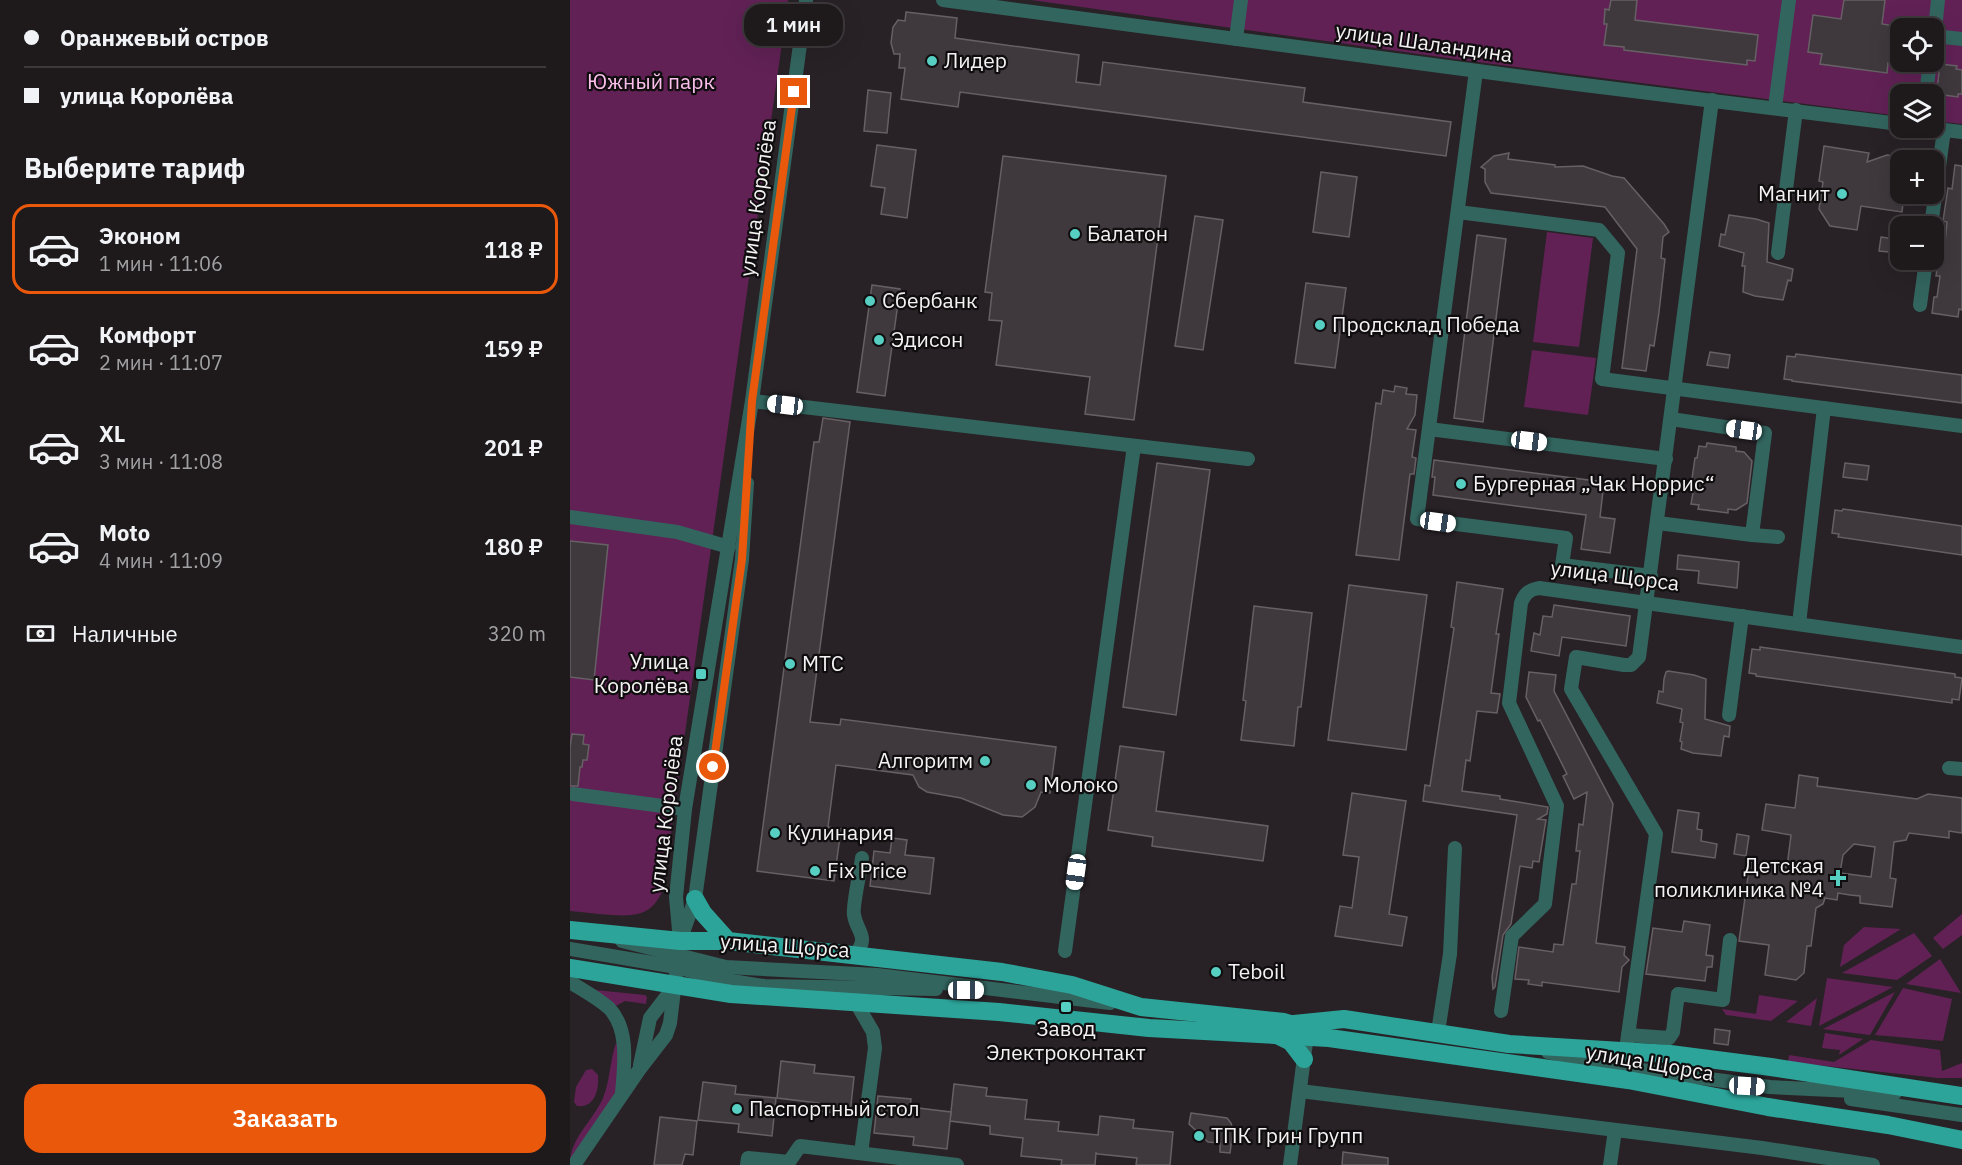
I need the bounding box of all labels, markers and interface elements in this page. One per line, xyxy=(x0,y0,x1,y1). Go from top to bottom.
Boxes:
callout: 1 мин xyxy=(744,5,844,47)
text: 1 мин xyxy=(766,11,821,38)
street label: улица Шаландина xyxy=(1334,16,1514,68)
map controls xyxy=(1890,18,1944,270)
button: locate xyxy=(1890,18,1944,72)
text: Оранжевый остров xyxy=(60,23,269,52)
place label: Лидер xyxy=(944,46,1007,74)
marker: Лидер xyxy=(925,54,939,68)
park label: Южный парк xyxy=(587,67,715,95)
route end xyxy=(780,78,807,105)
text: улица Королёва xyxy=(60,81,233,110)
button: layers xyxy=(1890,84,1944,138)
street label: улица Королёва xyxy=(732,118,782,278)
text: Выберите тариф xyxy=(24,150,245,185)
button: + xyxy=(1890,150,1944,204)
place label: Магнит xyxy=(1758,179,1830,207)
marker: Магнит xyxy=(1835,187,1849,201)
button: − xyxy=(1890,216,1944,270)
place label: Балатон xyxy=(1087,219,1168,247)
text: Эконом xyxy=(99,221,181,250)
icon: car xyxy=(27,222,81,276)
marker: Балатон xyxy=(1068,227,1082,241)
text: 118 ₽ xyxy=(484,235,543,264)
text: 1 мин · 11:06 xyxy=(99,250,223,277)
place label: Сбербанк xyxy=(882,286,978,314)
marker: Сбербанк xyxy=(863,294,877,308)
place label: Продсклад Победа xyxy=(1332,310,1520,338)
marker: Продсклад Победа xyxy=(1313,318,1327,332)
text: Комфорт xyxy=(99,320,196,349)
icon: car xyxy=(27,321,81,375)
place label: Эдисон xyxy=(891,325,963,353)
marker: Эдисон xyxy=(872,333,886,347)
text: 159 ₽ xyxy=(484,334,543,363)
text: 2 мин · 11:07 xyxy=(99,349,223,376)
car xyxy=(766,394,804,416)
text: XL xyxy=(99,419,125,448)
car xyxy=(1725,419,1763,441)
icon: car xyxy=(27,420,81,474)
car xyxy=(1510,430,1548,452)
text: 201 ₽ xyxy=(484,433,543,462)
text: 3 мин · 11:08 xyxy=(99,448,223,475)
place label: Бургерная „Чак Норрис“ xyxy=(1473,469,1715,497)
marker: Бургерная „Чак Норрис“ xyxy=(1454,477,1468,491)
car xyxy=(1419,511,1457,533)
text: Moto xyxy=(99,518,150,547)
icon: car xyxy=(27,519,81,573)
text: 180 ₽ xyxy=(484,532,543,561)
text: 4 мин · 11:09 xyxy=(99,547,223,574)
street label: улица Щорса xyxy=(1549,553,1681,597)
icon: cash xyxy=(24,617,57,650)
text: Наличные xyxy=(72,619,178,648)
text: 320 m xyxy=(488,620,546,647)
place label: Улица Королёва xyxy=(594,647,689,699)
place label: МТС xyxy=(802,649,844,677)
marker: МТС xyxy=(783,657,797,671)
marker: Улица Королёва xyxy=(694,667,708,681)
street label: улица Королёва xyxy=(641,734,689,894)
place label: Алгоритм xyxy=(878,746,973,774)
route start xyxy=(699,753,726,780)
marker: Алгоритм xyxy=(978,754,992,768)
place label: Молоко xyxy=(1043,770,1118,798)
marker: Молоко xyxy=(1024,778,1038,792)
place label: Кулинария xyxy=(787,818,894,846)
marker: Кулинария xyxy=(768,826,782,840)
place label: Детская поликлиника №4 xyxy=(1654,851,1824,903)
car xyxy=(1065,853,1087,891)
place label: Fix Price xyxy=(827,856,907,884)
marker: Fix Price xyxy=(808,864,822,878)
marker: Детская поликлиника №4 xyxy=(1829,869,1847,887)
street label: улица Щорса xyxy=(719,927,851,963)
place label: Teboil xyxy=(1228,957,1285,985)
marker: Teboil xyxy=(1209,965,1223,979)
car xyxy=(948,981,984,999)
marker: Завод Электроконтакт xyxy=(1059,1000,1073,1014)
place label: Завод Электроконтакт xyxy=(986,1014,1146,1066)
street label: улица Щорса xyxy=(1584,1037,1716,1087)
car xyxy=(1729,1076,1765,1096)
button: Заказать xyxy=(24,1084,546,1153)
place label: Паспортный стол xyxy=(749,1094,920,1122)
marker: Паспортный стол xyxy=(730,1102,744,1116)
place label: ТПК Грин Групп xyxy=(1211,1121,1363,1149)
marker: ТПК Грин Групп xyxy=(1192,1129,1206,1143)

